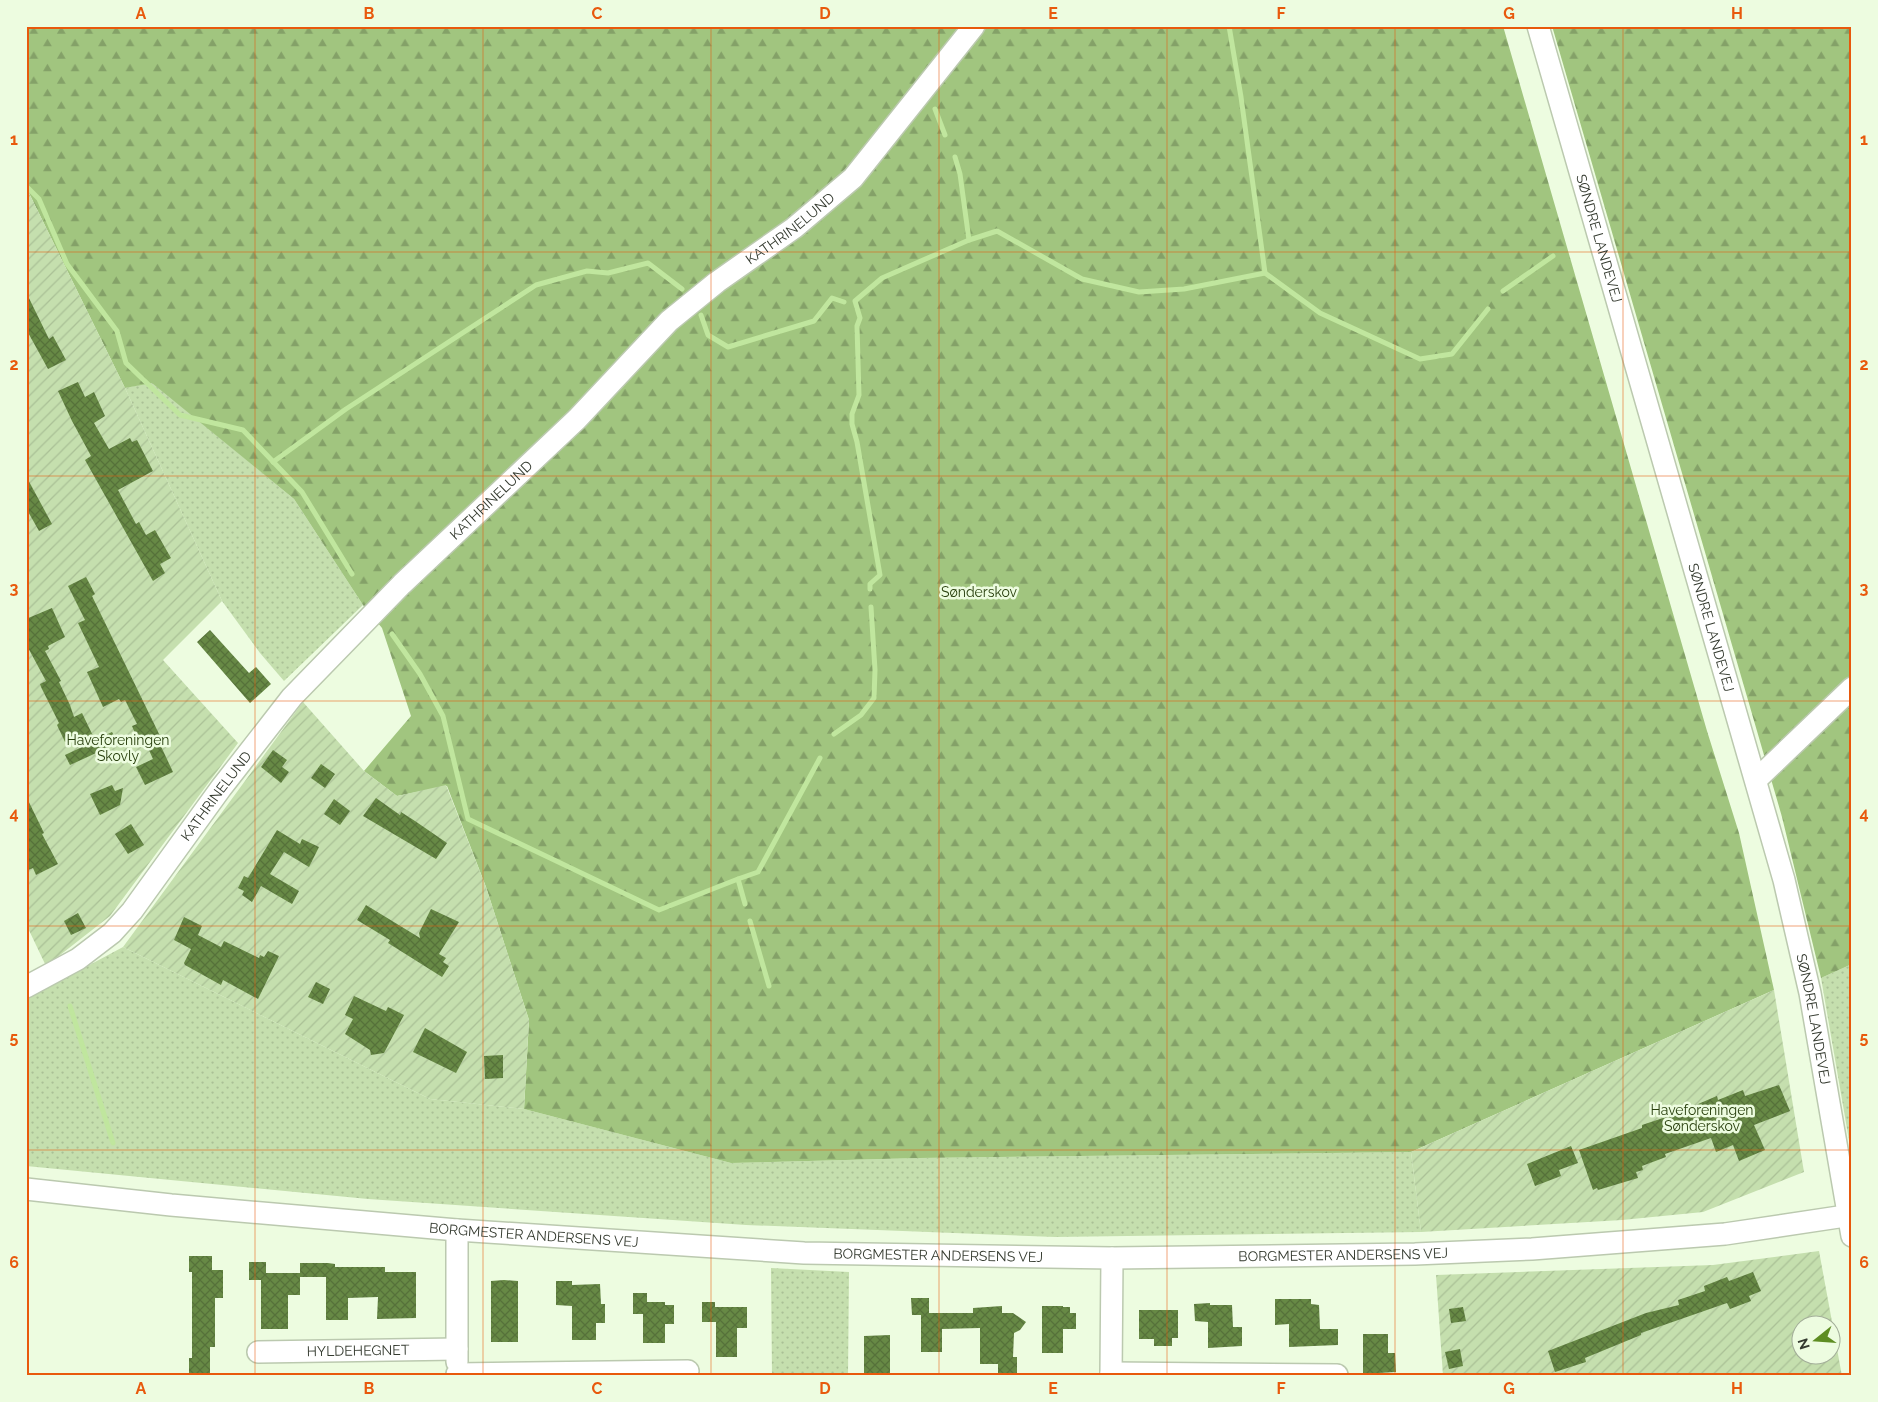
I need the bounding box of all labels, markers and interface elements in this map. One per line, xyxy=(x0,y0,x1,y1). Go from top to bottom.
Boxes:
text: A xyxy=(136,4,147,23)
text: B xyxy=(364,4,375,23)
text: C xyxy=(592,4,603,23)
text: D xyxy=(819,4,831,23)
text: E xyxy=(1048,4,1058,23)
text: F xyxy=(1276,4,1286,23)
text: G xyxy=(1503,4,1515,23)
text: H xyxy=(1731,4,1743,23)
text: 1 xyxy=(10,130,18,149)
text: 1 xyxy=(1860,130,1868,149)
street label: SØNDRE LANDEVEJ xyxy=(1573,172,1625,304)
street label: KATHRINELUND xyxy=(743,189,838,267)
text: 2 xyxy=(9,355,19,374)
text: 2 xyxy=(1859,355,1869,374)
street label: KATHRINELUND xyxy=(446,457,536,543)
street label: SØNDRE LANDEVEJ xyxy=(1685,561,1737,694)
text: 3 xyxy=(10,579,19,598)
text: 3 xyxy=(1860,579,1869,598)
park label: Sønderskov xyxy=(941,584,1018,600)
park label: Haveforeningen Skovly xyxy=(66,732,170,764)
street label: KATHRINELUND xyxy=(177,748,255,844)
text: 4 xyxy=(9,804,19,823)
text: 4 xyxy=(1859,804,1869,823)
street label: SØNDRE LANDEVEJ xyxy=(1793,952,1834,1086)
text: 5 xyxy=(10,1028,19,1047)
text: 5 xyxy=(1860,1028,1869,1047)
park label: Haveforeningen Sønderskov xyxy=(1650,1102,1754,1134)
street label: BORGMESTER ANDERSENS VEJ xyxy=(429,1220,639,1250)
street label: BORGMESTER ANDERSENS VEJ xyxy=(833,1245,1043,1265)
street label: BORGMESTER ANDERSENS VEJ xyxy=(1238,1245,1448,1264)
text: 6 xyxy=(9,1253,19,1272)
text: 6 xyxy=(1859,1253,1869,1272)
north arrow xyxy=(1790,1314,1840,1364)
text: N xyxy=(1794,1336,1813,1351)
street label: HYLDEHEGNET xyxy=(306,1342,410,1359)
text: A xyxy=(136,1379,147,1398)
text: B xyxy=(364,1379,375,1398)
text: C xyxy=(592,1379,603,1398)
text: D xyxy=(819,1379,831,1398)
text: E xyxy=(1048,1379,1058,1398)
text: F xyxy=(1276,1379,1286,1398)
text: G xyxy=(1503,1379,1515,1398)
text: H xyxy=(1731,1379,1743,1398)

